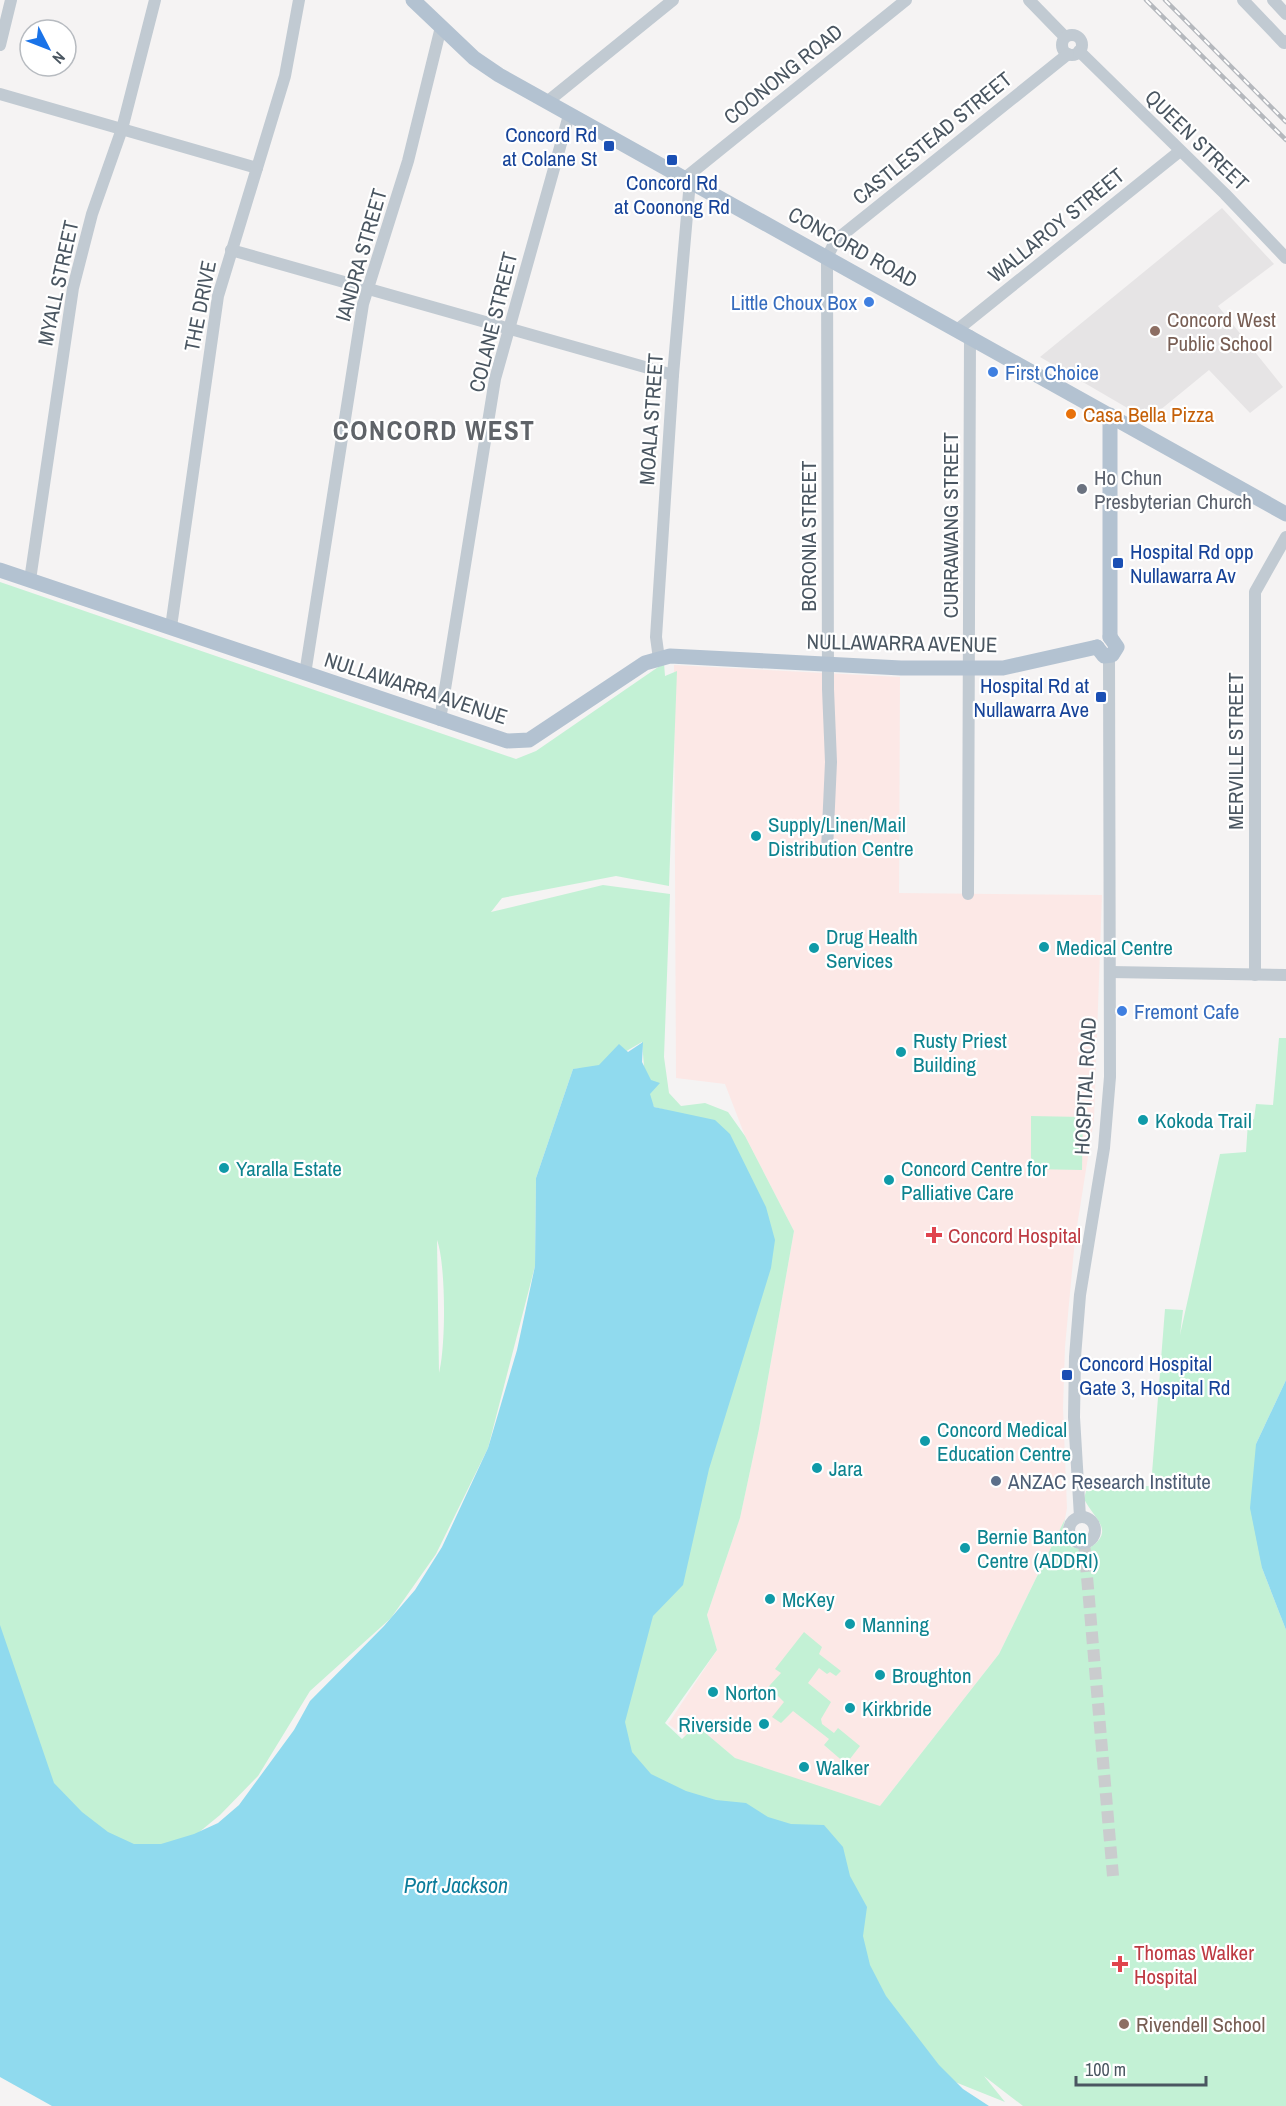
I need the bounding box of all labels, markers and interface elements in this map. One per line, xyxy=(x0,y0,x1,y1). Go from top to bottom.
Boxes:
street label: COONONG ROAD xyxy=(717,17,849,131)
north arrow xyxy=(18,18,78,78)
text: N xyxy=(48,47,70,69)
street label: CASTLESTEAD STREET xyxy=(846,64,1018,211)
street label: QUEEN STREET xyxy=(1139,83,1256,197)
place label: Concord Rd at Colane St xyxy=(502,120,597,173)
marker: Concord Rd at Colane St xyxy=(602,139,616,153)
marker: Concord Rd at Coonong Rd xyxy=(665,153,679,167)
street label: WALLAROY STREET xyxy=(982,161,1131,289)
place label: Concord Rd at Coonong Rd xyxy=(614,168,730,221)
street label: IANDRA STREET xyxy=(328,185,394,325)
street label: CONCORD ROAD xyxy=(783,200,923,294)
street label: MYALL STREET xyxy=(31,217,86,348)
street label: COLANE STREET xyxy=(462,248,525,395)
street label: THE DRIVE xyxy=(177,258,223,354)
place label: Little Choux Box xyxy=(731,288,857,317)
marker: Little Choux Box xyxy=(862,295,876,309)
place label: Concord West Public School xyxy=(1167,305,1276,358)
marker: Concord West Public School xyxy=(1148,324,1162,338)
street label: MOALA STREET xyxy=(632,352,670,486)
place label: First Choice xyxy=(1005,358,1099,387)
marker: First Choice xyxy=(986,365,1000,379)
place label: Casa Bella Pizza xyxy=(1083,400,1215,429)
marker: Casa Bella Pizza xyxy=(1064,407,1078,421)
district label: CONCORD WEST xyxy=(333,412,535,448)
street label: CURRAWANG STREET xyxy=(936,431,965,618)
street label: BORONIA STREET xyxy=(794,460,823,612)
place label: Ho Chun Presbyterian Church xyxy=(1094,463,1252,516)
marker: Ho Chun Presbyterian Church xyxy=(1075,482,1089,496)
place label: Hospital Rd opp Nullawarra Av xyxy=(1130,537,1253,590)
marker: Hospital Rd opp Nullawarra Av xyxy=(1111,556,1125,570)
street label: NULLAWARRA AVENUE xyxy=(806,627,998,659)
street label: NULLAWARRA AVENUE xyxy=(321,645,511,731)
place label: Hospital Rd at Nullawarra Ave xyxy=(974,671,1089,724)
street label: MERVILLE STREET xyxy=(1221,672,1250,830)
marker: Hospital Rd at Nullawarra Ave xyxy=(1094,690,1108,704)
place label: Supply/Linen/Mail Distribution Centre xyxy=(768,810,914,863)
marker: Supply/Linen/Mail Distribution Centre xyxy=(749,829,763,843)
place label: Drug Health Services xyxy=(826,922,918,975)
place label: Medical Centre xyxy=(1056,933,1173,962)
marker: Medical Centre xyxy=(1037,940,1051,954)
marker: Drug Health Services xyxy=(807,941,821,955)
place label: Fremont Cafe xyxy=(1134,997,1239,1026)
marker: Fremont Cafe xyxy=(1115,1004,1129,1018)
street label: HOSPITAL ROAD xyxy=(1067,1016,1103,1156)
place label: Rusty Priest Building xyxy=(913,1026,1007,1079)
marker: Rusty Priest Building xyxy=(894,1045,908,1059)
place label: Kokoda Trail xyxy=(1155,1106,1252,1135)
marker: Kokoda Trail xyxy=(1136,1113,1150,1127)
place label: Yaralla Estate xyxy=(236,1154,342,1183)
place label: Concord Centre for Palliative Care xyxy=(901,1154,1048,1207)
marker: Yaralla Estate xyxy=(217,1161,231,1175)
marker: Concord Centre for Palliative Care xyxy=(882,1173,896,1187)
place label: Concord Hospital xyxy=(948,1221,1081,1250)
marker: Concord Hospital xyxy=(925,1226,943,1244)
place label: Concord Hospital Gate 3, Hospital Rd xyxy=(1079,1349,1230,1402)
marker: Concord Hospital Gate 3, Hospital Rd xyxy=(1060,1368,1074,1382)
place label: Concord Medical Education Centre xyxy=(937,1415,1071,1468)
marker: Concord Medical Education Centre xyxy=(918,1434,932,1448)
place label: Jara xyxy=(829,1454,863,1483)
marker: Jara xyxy=(810,1461,824,1475)
place label: ANZAC Research Institute xyxy=(1007,1467,1211,1496)
marker: ANZAC Research Institute xyxy=(989,1474,1003,1488)
place label: Bernie Banton Centre (ADDRI) xyxy=(977,1522,1099,1575)
marker: Bernie Banton Centre (ADDRI) xyxy=(958,1541,972,1555)
place label: McKey xyxy=(782,1585,835,1614)
marker: McKey xyxy=(763,1592,777,1606)
place label: Manning xyxy=(862,1610,929,1639)
marker: Manning xyxy=(843,1617,857,1631)
place label: Broughton xyxy=(892,1661,971,1690)
marker: Broughton xyxy=(873,1668,887,1682)
place label: Norton xyxy=(725,1678,777,1707)
marker: Norton xyxy=(706,1685,720,1699)
place label: Kirkbride xyxy=(862,1694,932,1723)
marker: Kirkbride xyxy=(843,1701,857,1715)
place label: Riverside xyxy=(678,1710,752,1739)
marker: Riverside xyxy=(757,1717,771,1731)
place label: Walker xyxy=(816,1753,869,1782)
marker: Walker xyxy=(797,1760,811,1774)
water label: Port Jackson xyxy=(404,1870,508,1900)
place label: Thomas Walker Hospital xyxy=(1134,1938,1254,1991)
marker: Thomas Walker Hospital xyxy=(1111,1955,1129,1973)
place label: Rivendell School xyxy=(1136,2010,1265,2039)
marker: Rivendell School xyxy=(1117,2017,1131,2031)
scale bar xyxy=(1076,2049,1206,2087)
text: 100 m xyxy=(1085,2057,1126,2082)

